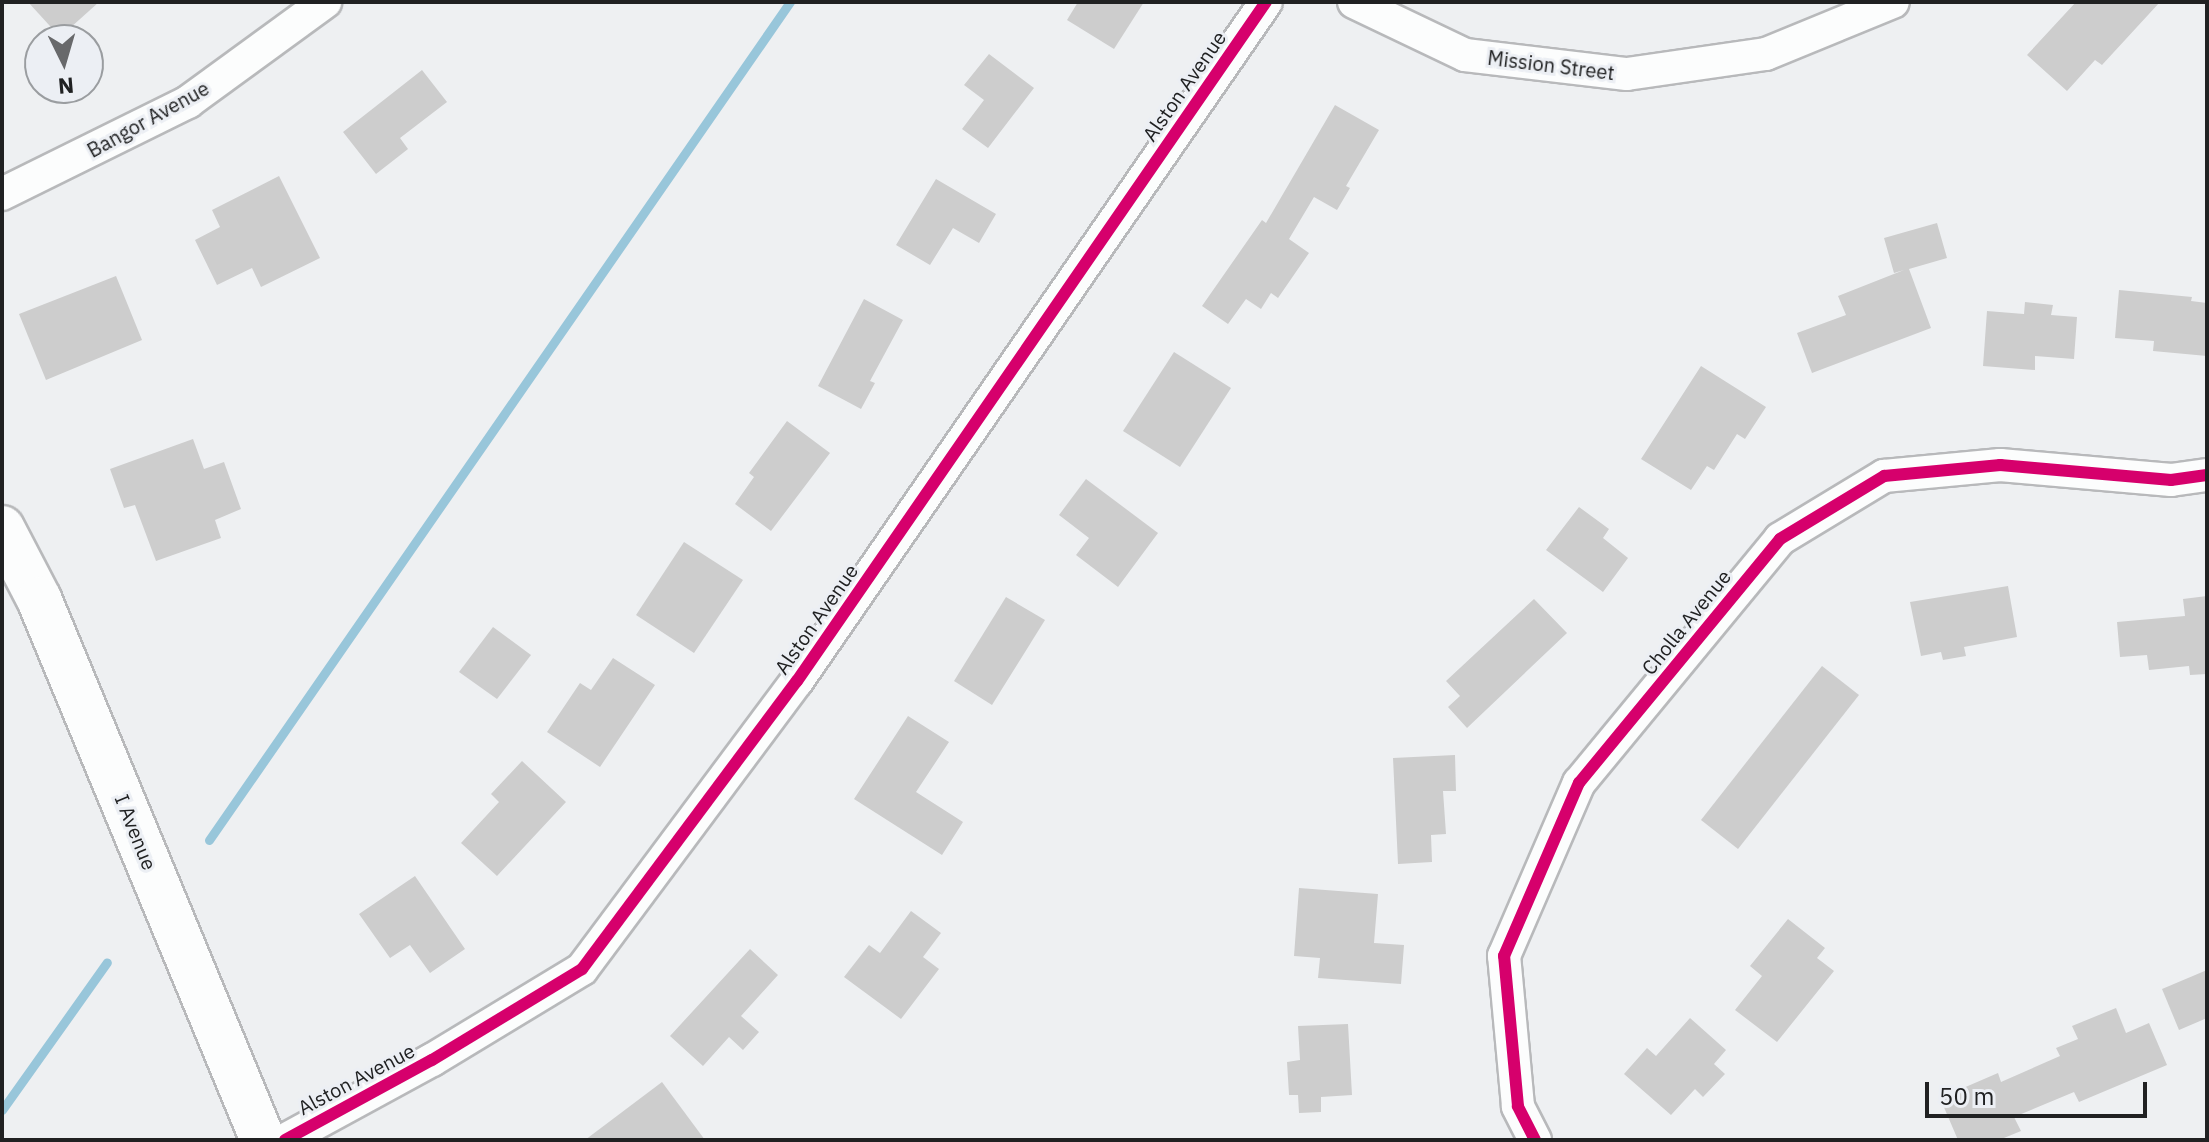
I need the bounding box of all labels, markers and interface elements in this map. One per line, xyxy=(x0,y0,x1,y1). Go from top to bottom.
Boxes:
north arrow xyxy=(24,24,104,104)
street label: Alston Avenue xyxy=(1137,26,1231,146)
street label: Mission Street xyxy=(1486,45,1616,85)
text: N xyxy=(57,71,75,102)
street label: Bangor Avenue xyxy=(83,76,213,162)
street label: Alston Avenue xyxy=(769,559,863,679)
street label: Cholla Avenue xyxy=(1636,565,1736,679)
street label: I Avenue xyxy=(110,791,162,873)
street label: Alston Avenue xyxy=(293,1038,419,1120)
scale bar xyxy=(1929,1066,2151,1116)
text: 50 m xyxy=(1939,1080,1994,1112)

